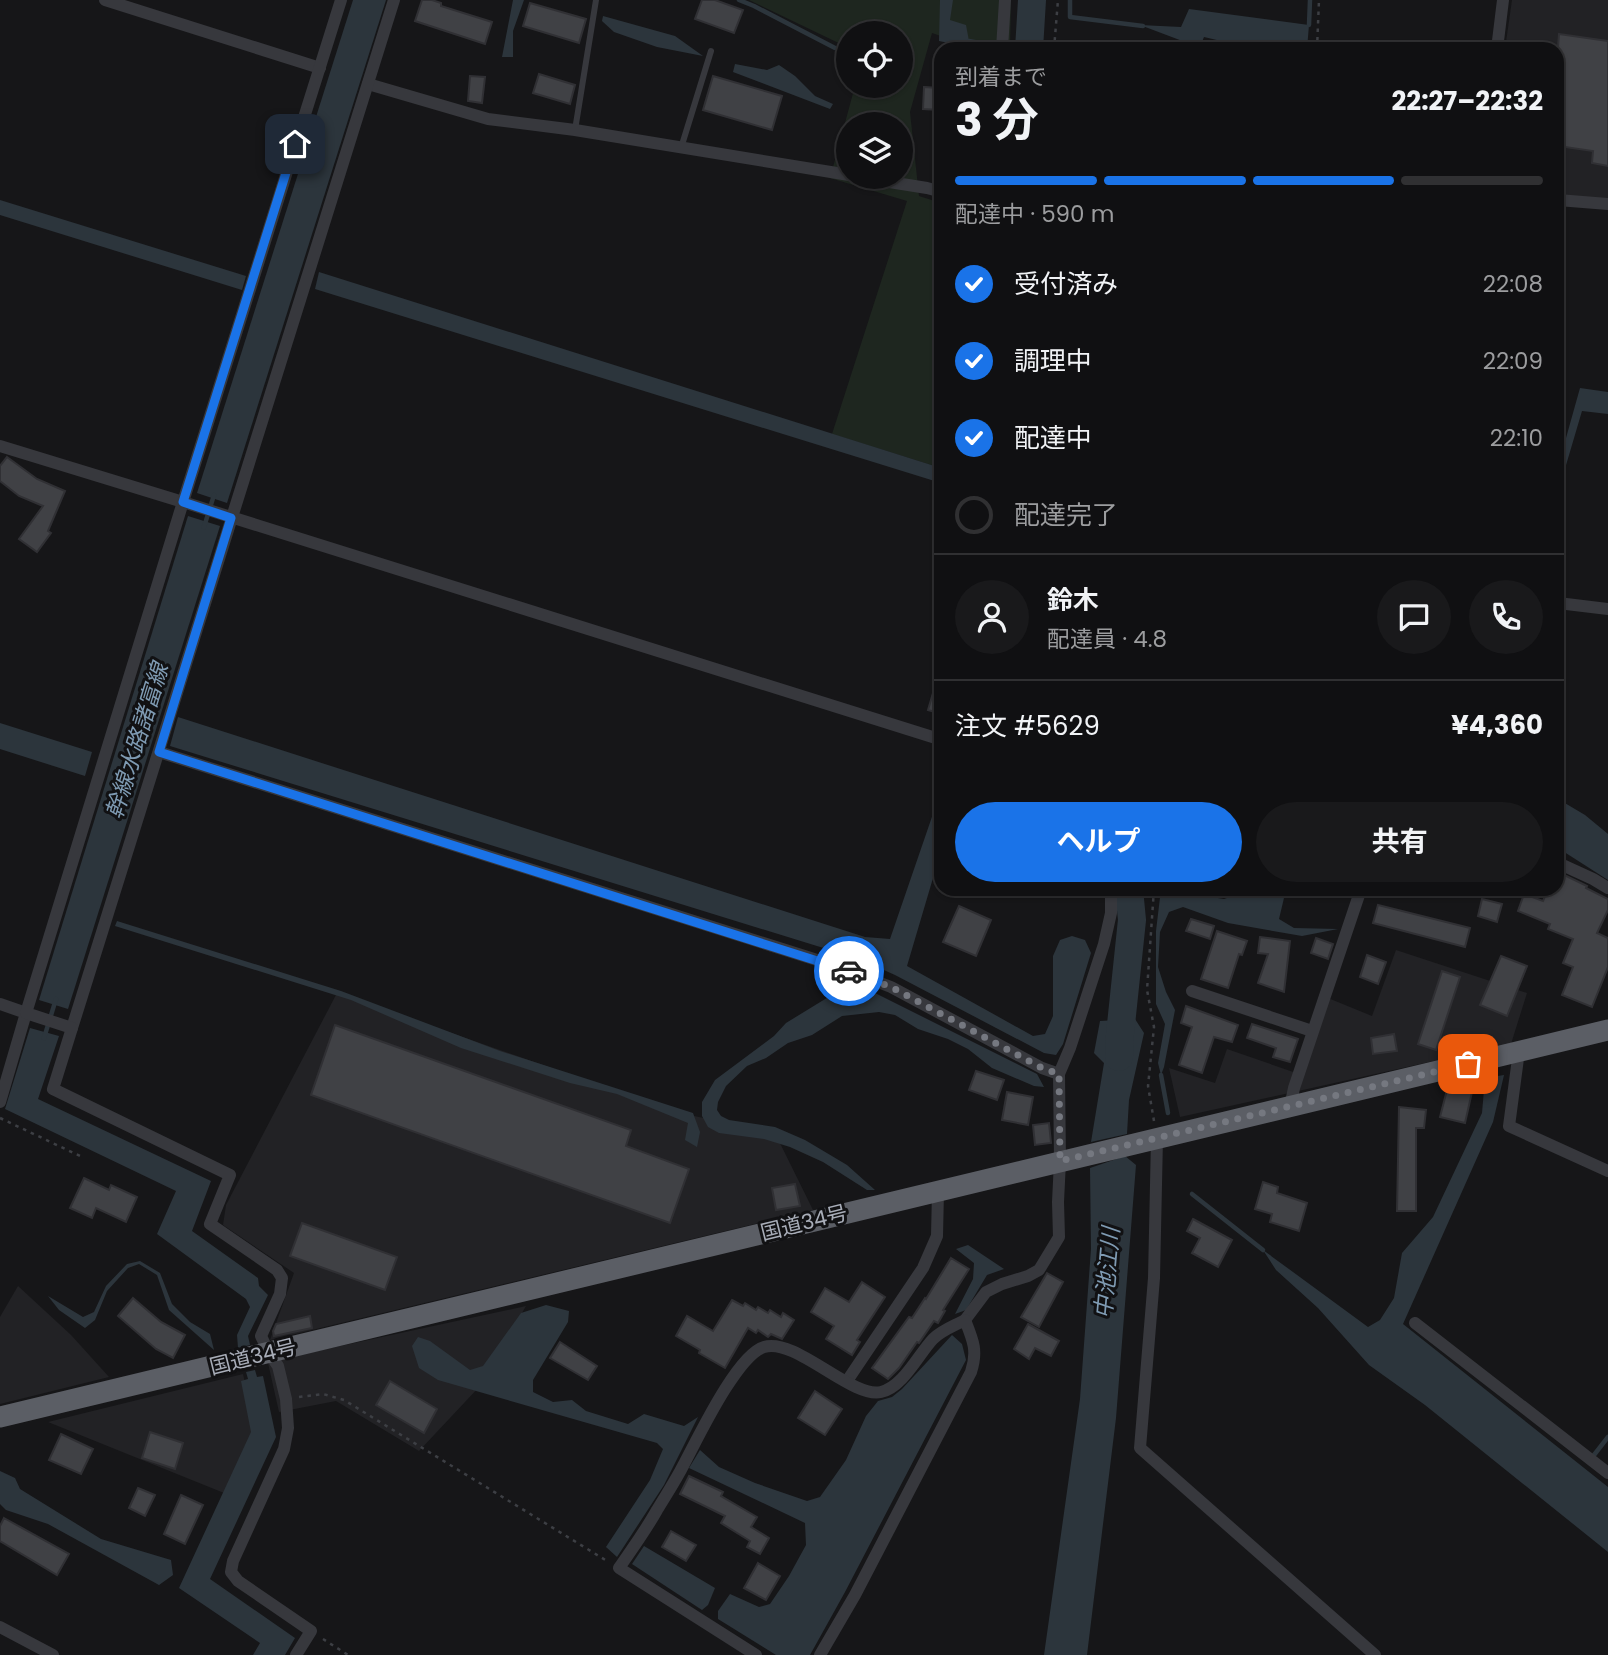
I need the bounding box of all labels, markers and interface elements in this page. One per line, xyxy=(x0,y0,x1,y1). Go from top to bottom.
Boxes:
map controls xyxy=(836,21,913,189)
button: locate xyxy=(836,21,913,98)
text: 到着まで xyxy=(955,61,1047,93)
text: 22:27–22:32 xyxy=(1391,83,1543,119)
text: 3 分 xyxy=(955,88,1039,152)
button: layers xyxy=(836,112,913,189)
pin xyxy=(265,114,325,174)
icon: home xyxy=(276,125,314,163)
text: 配達中 · 590 m xyxy=(955,198,1114,230)
icon: check xyxy=(955,265,993,303)
text: 受付済み xyxy=(1014,266,1118,302)
text: 22:08 xyxy=(1483,268,1543,300)
icon: check xyxy=(955,342,993,380)
text: 調理中 xyxy=(1014,343,1092,379)
text: 22:09 xyxy=(1483,345,1543,377)
icon: check xyxy=(955,419,993,457)
text: 配達中 xyxy=(1014,420,1092,456)
text: 22:10 xyxy=(1490,422,1543,454)
text: 配達完了 xyxy=(1014,497,1118,533)
button: person xyxy=(955,580,1029,654)
button: chat xyxy=(1377,580,1451,654)
button: phone xyxy=(1469,580,1543,654)
text: 鈴木 xyxy=(1047,582,1099,618)
text: 配達員 · 4.8 xyxy=(1047,623,1167,655)
water label: 幹線水路諸富線 xyxy=(98,656,177,823)
text: ¥4,360 xyxy=(1451,707,1543,743)
text: 注文 #5629 xyxy=(955,708,1100,744)
button: ヘルプ xyxy=(955,802,1242,882)
button: 共有 xyxy=(1256,802,1543,882)
courier xyxy=(814,936,884,1006)
icon: car xyxy=(830,952,868,990)
pin xyxy=(1438,1034,1498,1094)
icon: bag xyxy=(1449,1045,1487,1083)
street label: 国道34号 xyxy=(757,1198,850,1247)
water label: 中池江川 xyxy=(1087,1223,1127,1320)
street label: 国道34号 xyxy=(206,1332,299,1381)

